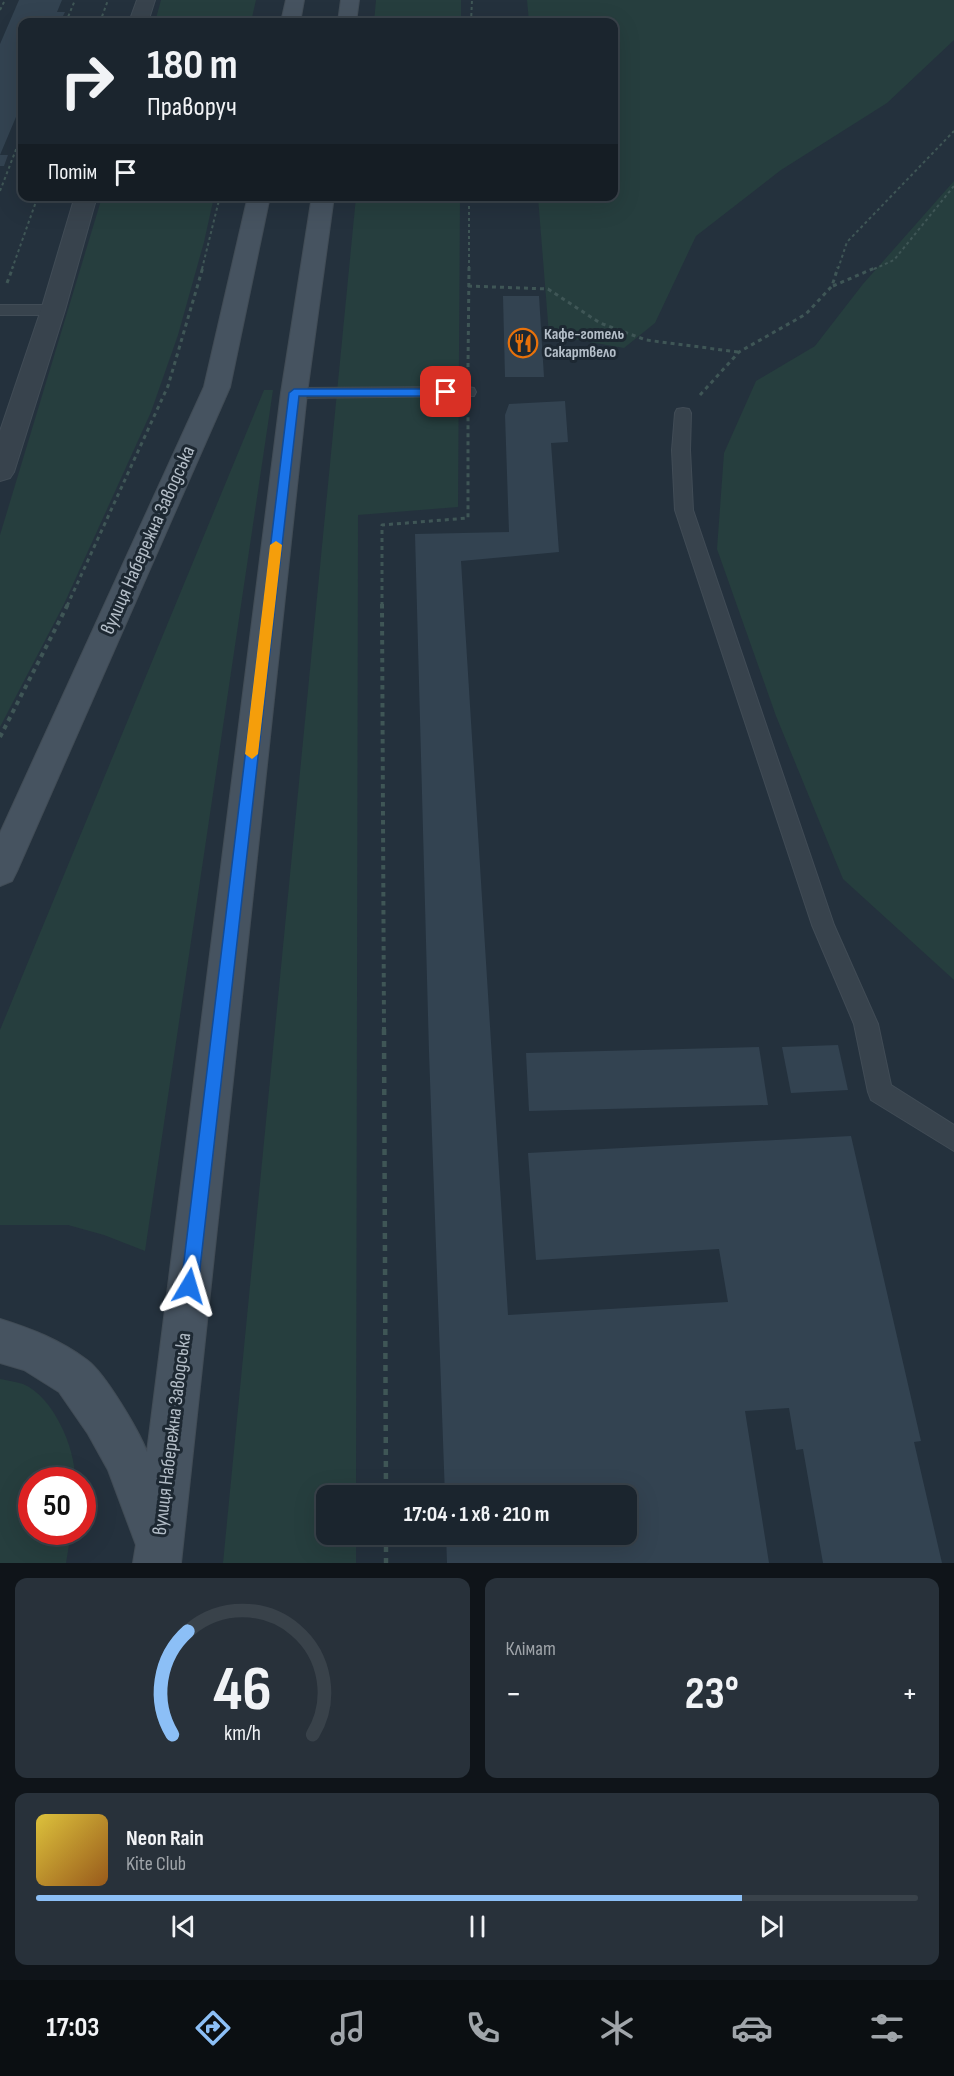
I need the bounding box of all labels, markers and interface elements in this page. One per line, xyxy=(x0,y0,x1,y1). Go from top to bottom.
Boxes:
text: 180 m xyxy=(147,40,238,91)
icon: right xyxy=(48,42,126,120)
text: Праворуч xyxy=(147,91,237,123)
icon: arrive xyxy=(109,156,142,189)
text: Потім xyxy=(48,159,97,186)
place label: Кафе-готель Сакартвело xyxy=(544,325,624,362)
restaurant icon: Кафе-готель Сакартвело xyxy=(507,327,539,359)
pin xyxy=(420,366,471,417)
icon: arrive xyxy=(429,375,462,408)
street label: вулиця Набережна Заводська xyxy=(96,442,200,638)
position arrow xyxy=(157,1254,221,1318)
street label: вулиця Набережна Заводська xyxy=(148,1331,196,1537)
speed limit sign: 50 xyxy=(18,1467,96,1545)
text: 17:04 · 1 хв · 210 m xyxy=(404,1501,549,1528)
text: Клімат xyxy=(506,1637,556,1661)
text: 46 xyxy=(213,1653,271,1728)
text: 23° xyxy=(685,1667,739,1722)
text: − xyxy=(506,1674,522,1714)
text: + xyxy=(902,1674,918,1714)
text: km/h xyxy=(224,1721,261,1746)
text: Neon Rain xyxy=(126,1825,204,1852)
text: Kite Club xyxy=(126,1852,186,1876)
icon: previous xyxy=(167,1910,200,1943)
icon: pause xyxy=(461,1910,494,1943)
icon: next xyxy=(755,1910,788,1943)
icon: directions xyxy=(192,2007,234,2049)
icon: music xyxy=(327,2007,369,2049)
icon: phone xyxy=(462,2007,504,2049)
icon: climate xyxy=(596,2007,638,2049)
icon: car xyxy=(731,2007,773,2049)
icon: filters xyxy=(866,2007,908,2049)
text: 17:03 xyxy=(46,2012,99,2044)

